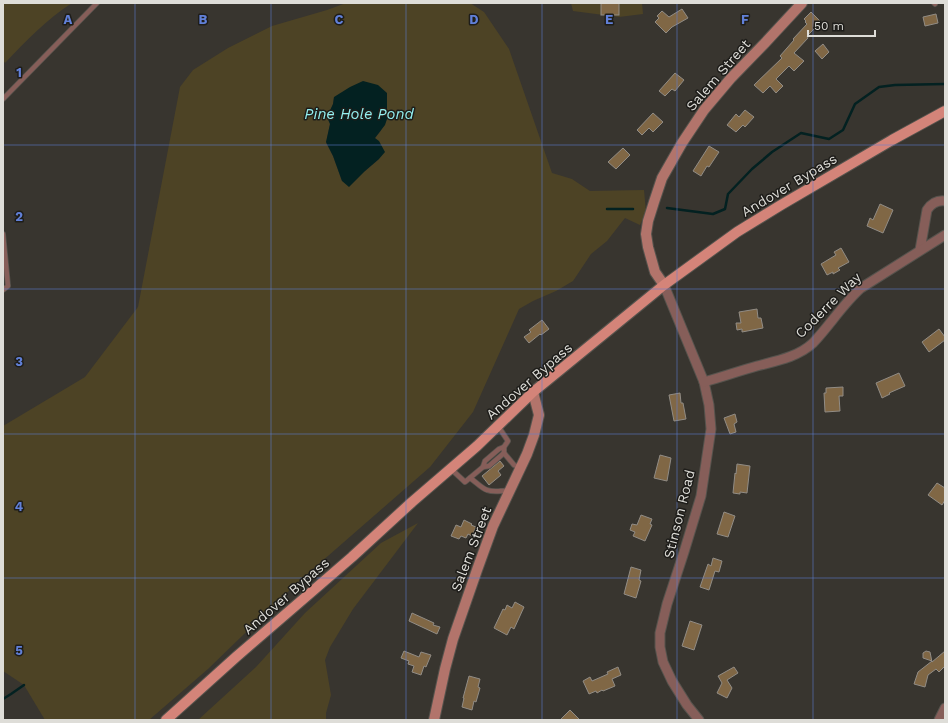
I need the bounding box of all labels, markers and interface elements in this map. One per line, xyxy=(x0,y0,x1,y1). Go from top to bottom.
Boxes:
text: A xyxy=(64,12,73,27)
text: B xyxy=(199,12,208,27)
text: C xyxy=(335,12,344,27)
text: D xyxy=(469,12,479,27)
text: E xyxy=(605,12,613,27)
text: F xyxy=(741,12,749,27)
scale bar xyxy=(808,12,875,38)
text: 50 m xyxy=(814,19,844,33)
street label: Salem Street xyxy=(683,36,753,114)
text: 1 xyxy=(16,65,22,80)
water label: Pine Hole Pond xyxy=(304,105,414,123)
street label: Andover Bypass xyxy=(738,150,840,220)
text: 2 xyxy=(15,209,23,224)
street label: Coderre Way xyxy=(792,268,865,341)
street label: Andover Bypass xyxy=(483,339,575,423)
text: 3 xyxy=(15,354,23,369)
street label: Stinson Road xyxy=(660,468,698,560)
text: 4 xyxy=(15,499,24,514)
street label: Salem Street xyxy=(448,504,495,594)
street label: Andover Bypass xyxy=(240,554,332,638)
text: 5 xyxy=(15,643,23,658)

